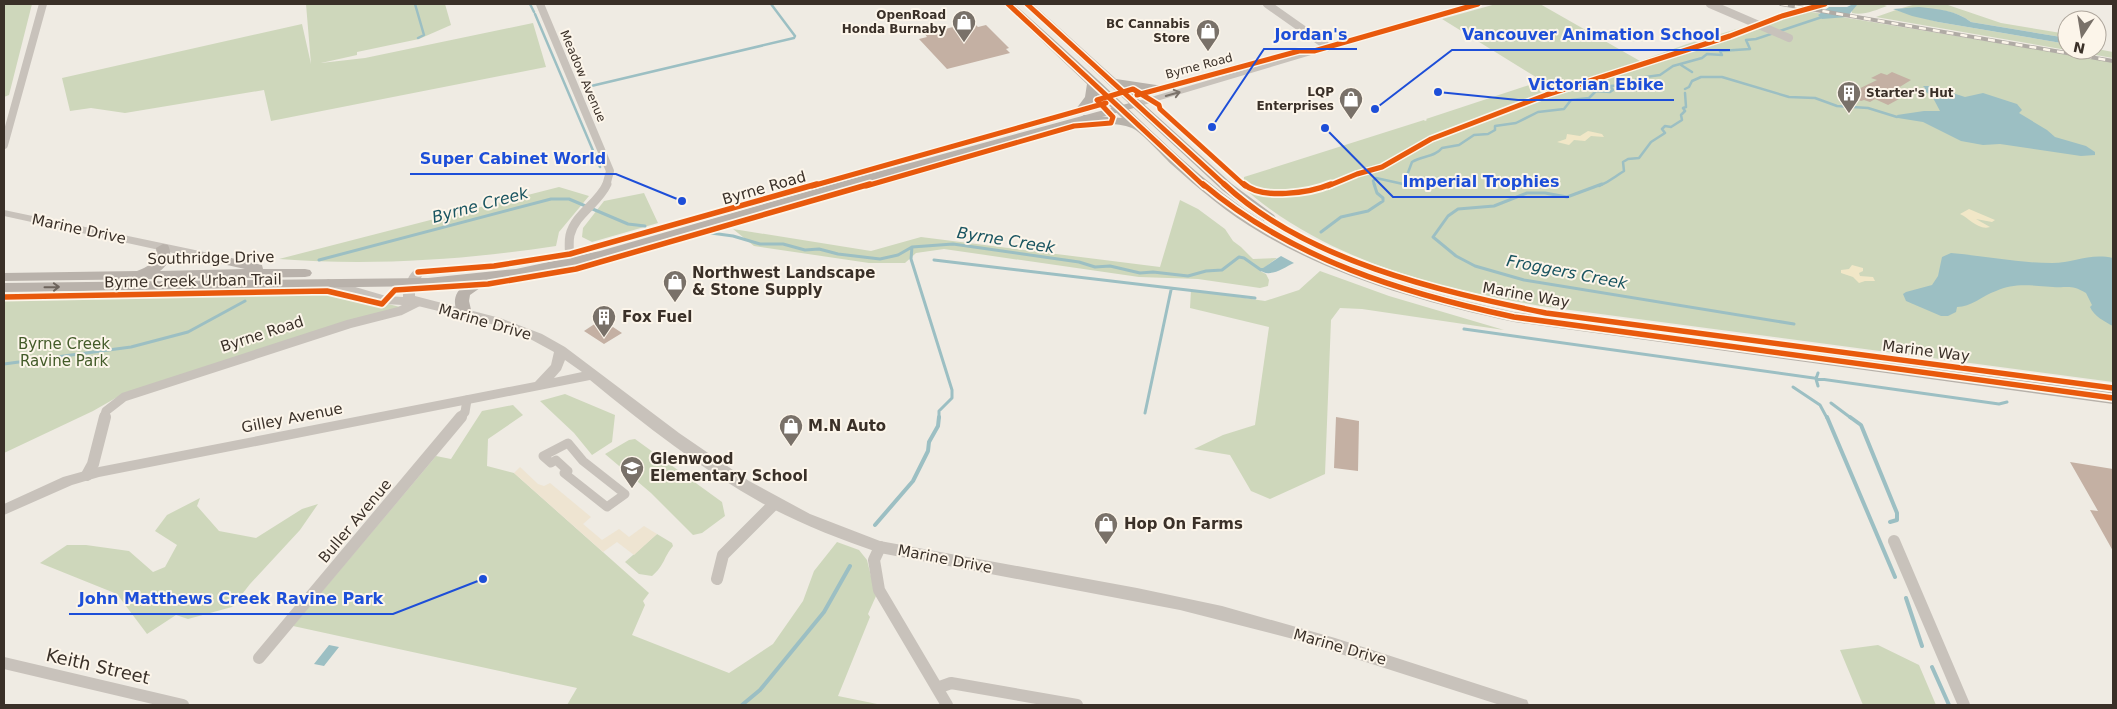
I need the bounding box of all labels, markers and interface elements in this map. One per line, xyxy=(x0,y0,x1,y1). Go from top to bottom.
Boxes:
place label: OpenRoad Honda Burnaby xyxy=(842,8,946,36)
shop icon: OpenRoad Honda Burnaby xyxy=(951,9,977,43)
north arrow xyxy=(2057,10,2107,60)
place label: BC Cannabis Store xyxy=(1106,17,1190,45)
shop icon: BC Cannabis Store xyxy=(1195,18,1221,52)
callout: Jordan's xyxy=(1264,18,1357,49)
callout: Vancouver Animation School xyxy=(1452,19,1730,50)
text: Jordan's xyxy=(1274,25,1347,44)
text: Vancouver Animation School xyxy=(1462,25,1720,44)
street label: Meadow Avenue xyxy=(557,28,609,124)
text: N xyxy=(2072,39,2087,57)
street label: Byrne Road xyxy=(1164,50,1234,82)
callout: Victorian Ebike xyxy=(1518,69,1674,100)
text: Victorian Ebike xyxy=(1528,75,1664,94)
building icon: Starter's Hut xyxy=(1836,80,1862,114)
place label: LQP Enterprises xyxy=(1256,85,1334,113)
shop icon: LQP Enterprises xyxy=(1338,86,1364,120)
place label: Starter's Hut xyxy=(1866,86,1954,100)
one-way arrow xyxy=(1165,89,1181,99)
callout: Super Cabinet World xyxy=(410,143,616,174)
text: Super Cabinet World xyxy=(420,149,606,168)
callout: Imperial Trophies xyxy=(1393,166,1569,197)
street label: Byrne Road xyxy=(720,167,808,209)
text: Imperial Trophies xyxy=(1403,172,1559,191)
water label: Byrne Creek xyxy=(430,183,531,227)
street label: Marine Drive xyxy=(30,210,128,248)
water label: Byrne Creek xyxy=(956,223,1057,257)
street label: Southridge Drive xyxy=(147,248,275,268)
water label: Froggers Creek xyxy=(1505,251,1630,293)
place label: Northwest Landscape & Stone Supply xyxy=(692,264,875,299)
shop icon: Northwest Landscape & Stone Supply xyxy=(662,269,688,303)
street label: Byrne Creek Urban Trail xyxy=(104,270,282,292)
street label: Marine Way xyxy=(1481,279,1571,312)
one-way arrow xyxy=(44,283,60,292)
street label: Marine Drive xyxy=(436,300,534,344)
building icon: Fox Fuel xyxy=(591,304,617,338)
place label: Fox Fuel xyxy=(622,308,692,326)
street label: Byrne Road xyxy=(218,312,306,356)
park label: Byrne Creek Ravine Park xyxy=(18,335,110,370)
street label: Marine Way xyxy=(1881,337,1971,365)
street label: Gilley Avenue xyxy=(240,399,344,437)
shop icon: M.N Auto xyxy=(778,413,804,447)
place label: M.N Auto xyxy=(808,417,886,435)
place label: Glenwood Elementary School xyxy=(650,450,808,485)
school or university icon: Glenwood Elementary School xyxy=(619,455,645,489)
street label: Buller Avenue xyxy=(315,475,395,567)
shop icon: Hop On Farms xyxy=(1093,511,1119,545)
place label: Hop On Farms xyxy=(1124,515,1243,533)
street label: Marine Drive xyxy=(896,541,994,577)
callout: John Matthews Creek Ravine Park xyxy=(69,583,393,614)
text: John Matthews Creek Ravine Park xyxy=(78,589,384,608)
street label: Marine Drive xyxy=(1291,625,1389,669)
street label: Keith Street xyxy=(44,644,152,688)

